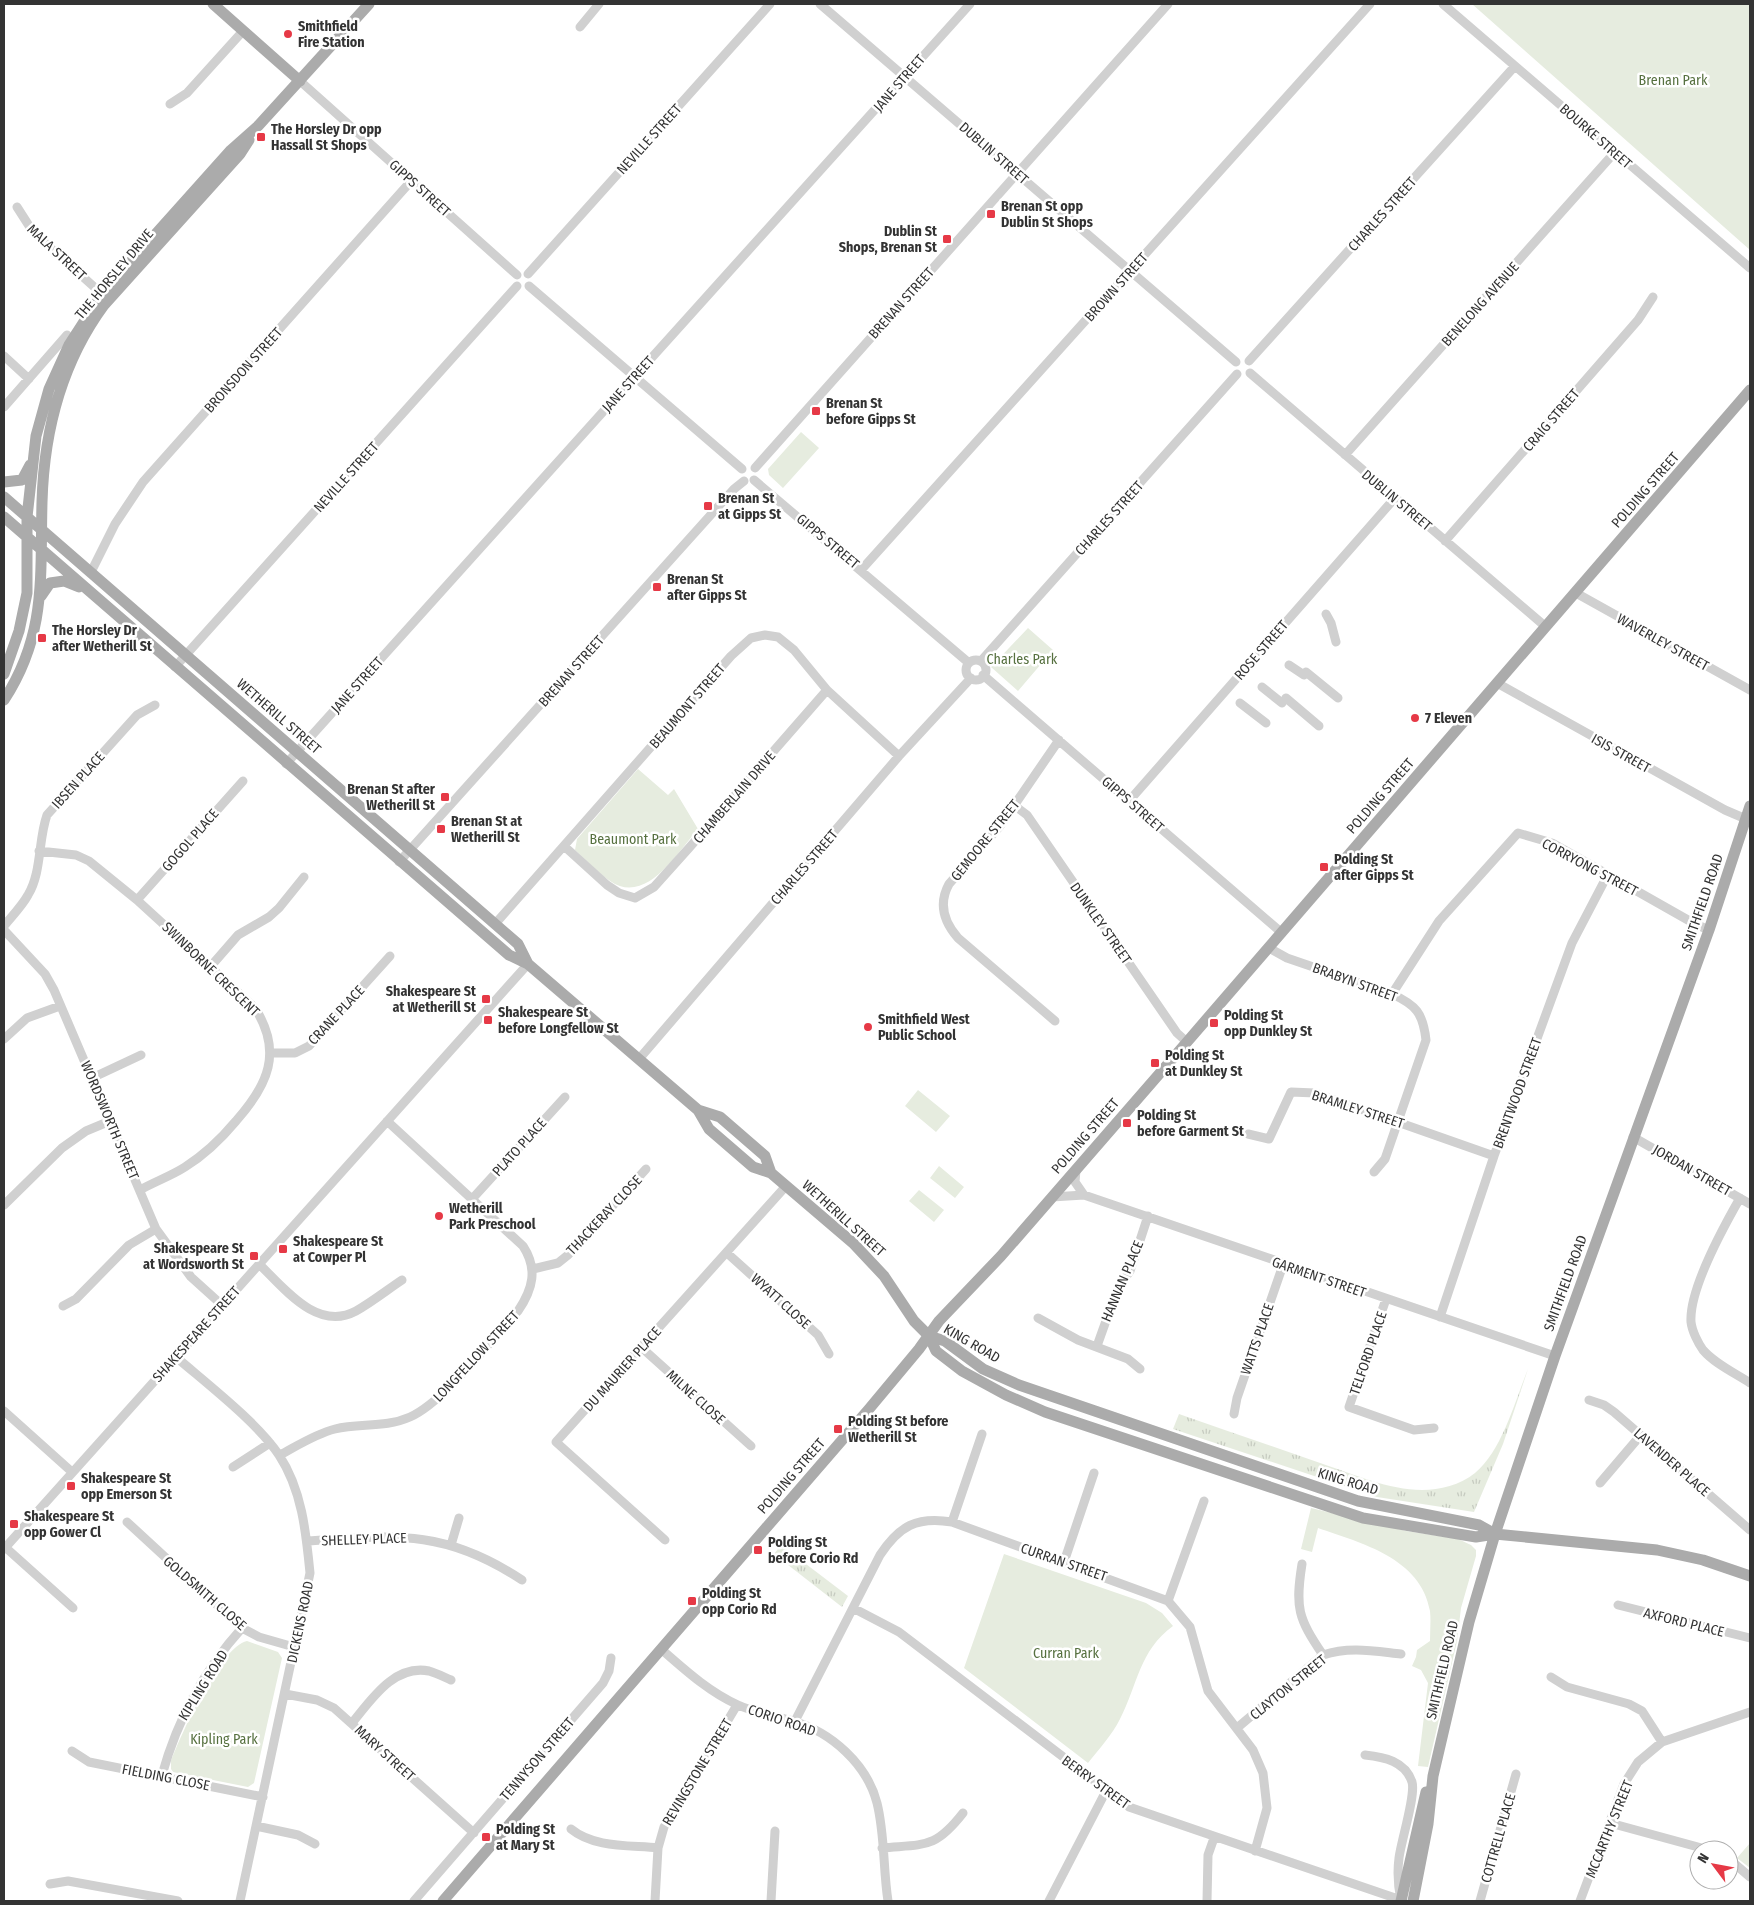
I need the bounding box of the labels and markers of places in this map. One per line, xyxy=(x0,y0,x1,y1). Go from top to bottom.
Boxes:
place label: Smithfield Fire Station xyxy=(298,18,365,51)
marker: Smithfield Fire Station xyxy=(282,28,294,40)
place label: The Horsley Dr opp Hassall St Shops xyxy=(271,121,382,154)
marker: The Horsley Dr opp Hassall St Shops xyxy=(255,131,267,143)
place label: Brenan St opp Dublin St Shops xyxy=(1001,198,1093,231)
marker: Brenan St opp Dublin St Shops xyxy=(985,208,997,220)
place label: Dublin St Shops, Brenan St xyxy=(839,223,938,256)
marker: Dublin St Shops, Brenan St xyxy=(941,233,953,245)
place label: Brenan St before Gipps St xyxy=(826,395,917,428)
marker: Brenan St before Gipps St xyxy=(810,405,822,417)
place label: Brenan St at Gipps St xyxy=(718,490,782,523)
marker: Brenan St at Gipps St xyxy=(702,500,714,512)
place label: Brenan St after Gipps St xyxy=(667,571,748,604)
marker: Brenan St after Gipps St xyxy=(651,581,663,593)
place label: The Horsley Dr after Wetherill St xyxy=(52,622,153,655)
marker: The Horsley Dr after Wetherill St xyxy=(36,632,48,644)
place label: 7 Eleven xyxy=(1425,710,1472,727)
marker: 7 Eleven xyxy=(1409,712,1421,724)
place label: Brenan St after Wetherill St xyxy=(347,781,436,814)
marker: Brenan St after Wetherill St xyxy=(439,791,451,803)
place label: Brenan St at Wetherill St xyxy=(451,813,523,846)
marker: Brenan St at Wetherill St xyxy=(435,823,447,835)
place label: Polding St after Gipps St xyxy=(1334,851,1415,884)
marker: Polding St after Gipps St xyxy=(1318,861,1330,873)
place label: Shakespeare St at Wetherill St xyxy=(386,983,477,1016)
marker: Shakespeare St at Wetherill St xyxy=(480,993,492,1005)
place label: Shakespeare St before Longfellow St xyxy=(498,1004,620,1037)
place label: Polding St opp Dunkley St xyxy=(1224,1007,1313,1040)
place label: Smithfield West Public School xyxy=(878,1011,971,1044)
marker: Shakespeare St before Longfellow St xyxy=(482,1014,494,1026)
marker: Polding St opp Dunkley St xyxy=(1208,1017,1220,1029)
marker: Smithfield West Public School xyxy=(862,1021,874,1033)
place label: Polding St at Dunkley St xyxy=(1165,1047,1243,1080)
marker: Polding St at Dunkley St xyxy=(1149,1057,1161,1069)
place label: Polding St before Garment St xyxy=(1137,1107,1245,1140)
marker: Polding St before Garment St xyxy=(1121,1117,1133,1129)
place label: Wetherill Park Preschool xyxy=(449,1200,536,1233)
marker: Wetherill Park Preschool xyxy=(433,1210,445,1222)
place label: Shakespeare St at Cowper Pl xyxy=(293,1233,384,1266)
place label: Shakespeare St at Wordsworth St xyxy=(143,1240,245,1273)
marker: Shakespeare St at Cowper Pl xyxy=(277,1243,289,1255)
marker: Shakespeare St at Wordsworth St xyxy=(248,1250,260,1262)
place label: Polding St before Wetherill St xyxy=(848,1413,948,1446)
marker: Polding St before Wetherill St xyxy=(832,1423,844,1435)
place label: Shakespeare St opp Emerson St xyxy=(81,1470,173,1503)
marker: Shakespeare St opp Emerson St xyxy=(65,1480,77,1492)
place label: Shakespeare St opp Gower Cl xyxy=(24,1508,115,1541)
marker: Shakespeare St opp Gower Cl xyxy=(8,1518,20,1530)
place label: Polding St before Corio Rd xyxy=(768,1534,858,1567)
marker: Polding St before Corio Rd xyxy=(752,1544,764,1556)
place label: Polding St opp Corio Rd xyxy=(702,1585,777,1618)
marker: Polding St opp Corio Rd xyxy=(686,1595,698,1607)
place label: Polding St at Mary St xyxy=(496,1821,556,1854)
marker: Polding St at Mary St xyxy=(480,1831,492,1843)

